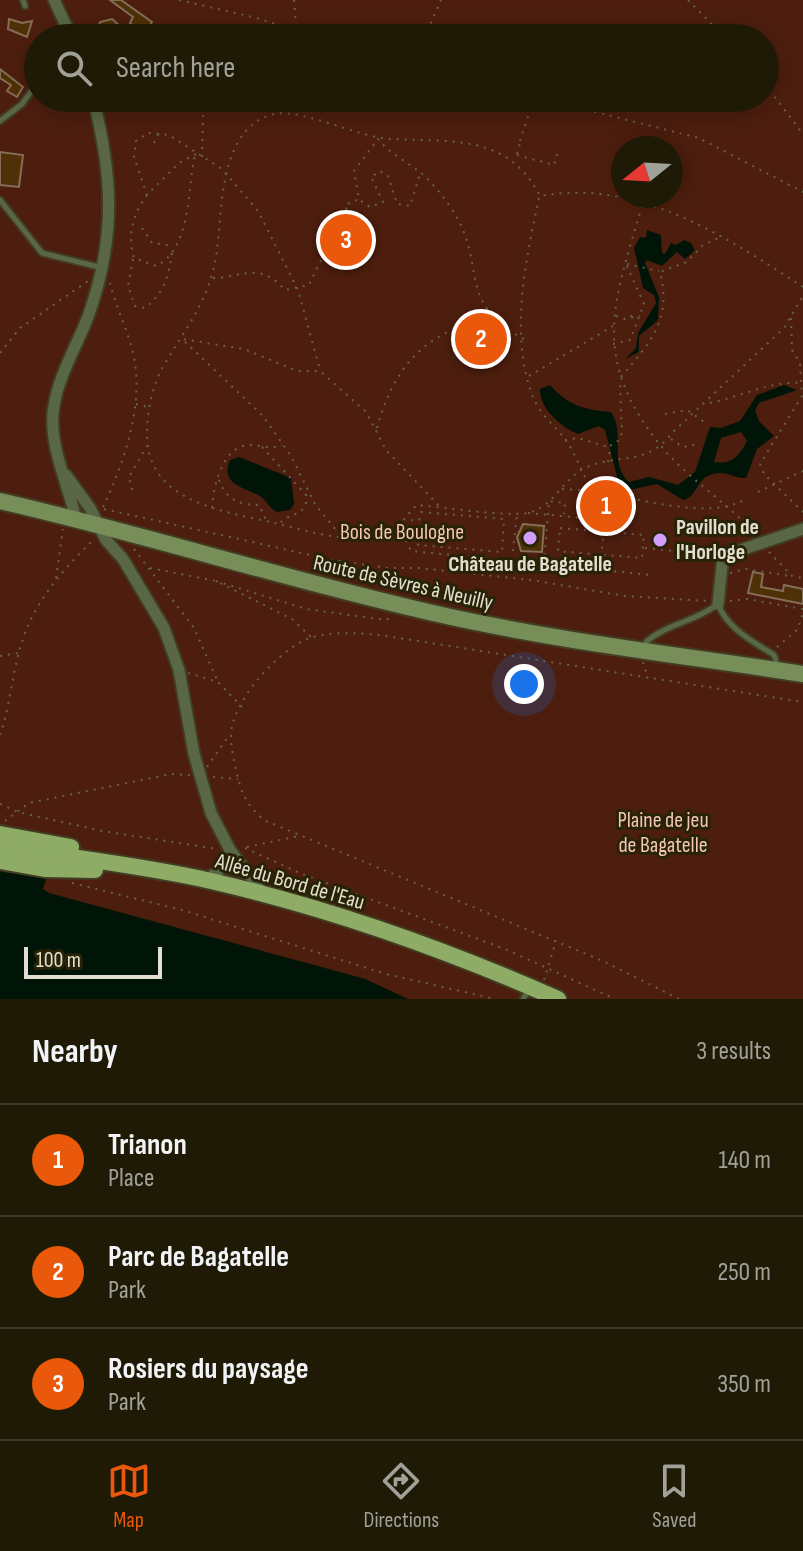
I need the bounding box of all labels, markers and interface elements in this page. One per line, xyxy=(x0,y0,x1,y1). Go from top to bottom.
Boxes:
search box xyxy=(24,24,779,112)
icon: search xyxy=(52,46,96,90)
text: Search here xyxy=(116,50,235,86)
north arrow xyxy=(611,136,683,208)
pin: 3 xyxy=(320,210,372,270)
pin: 2 xyxy=(455,309,507,369)
pin: 1 xyxy=(580,476,632,536)
place label: Pavillon de l'Horloge xyxy=(676,514,759,566)
park label: Bois de Boulogne xyxy=(340,519,464,546)
marker: Château de Bagatelle xyxy=(521,529,539,547)
marker: Pavillon de l'Horloge xyxy=(651,531,669,549)
street label: Route de Sèvres à Neuilly xyxy=(311,549,496,617)
place label: Château de Bagatelle xyxy=(448,551,612,578)
your location xyxy=(504,664,544,704)
park label: Plaine de jeu de Bagatelle xyxy=(617,807,709,859)
street label: Allée du Bord de l'Eau xyxy=(211,848,368,916)
scale bar xyxy=(24,943,162,979)
text: 100 m xyxy=(36,947,81,974)
text: Nearby xyxy=(32,1031,118,1072)
text: 3 results xyxy=(696,1036,771,1067)
text: Trianon xyxy=(108,1127,187,1163)
text: 1 xyxy=(53,1145,63,1176)
text: 140 m xyxy=(719,1145,771,1176)
text: Place xyxy=(108,1163,155,1194)
text: Parc de Bagatelle xyxy=(108,1239,289,1275)
text: 2 xyxy=(52,1257,64,1288)
text: 250 m xyxy=(717,1257,771,1288)
text: Park xyxy=(108,1275,146,1306)
text: Rosiers du paysage xyxy=(108,1351,309,1387)
text: 3 xyxy=(52,1369,64,1400)
text: 350 m xyxy=(717,1369,771,1400)
text: Park xyxy=(108,1387,146,1418)
tab: Map xyxy=(107,1459,151,1534)
tab: Directions xyxy=(364,1459,439,1534)
tab: Saved xyxy=(652,1459,696,1534)

